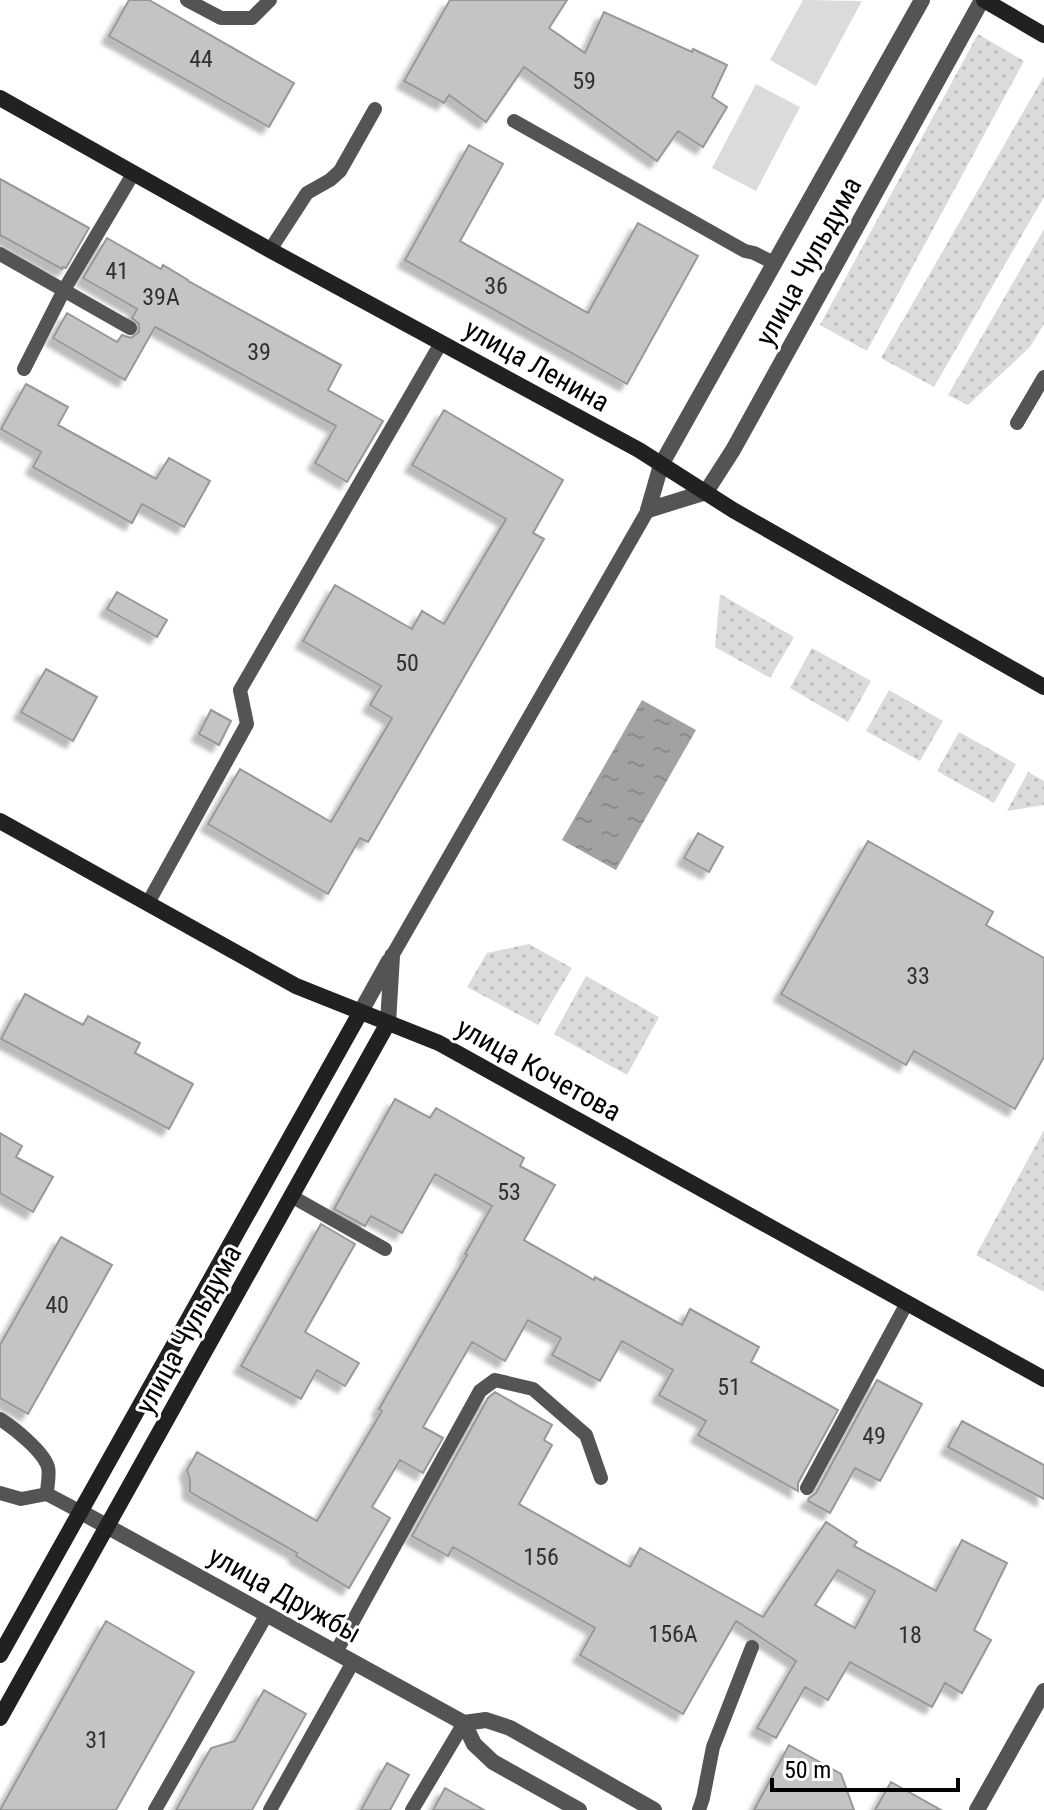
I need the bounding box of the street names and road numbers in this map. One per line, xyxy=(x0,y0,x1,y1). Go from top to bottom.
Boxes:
street label: улица Чульдума xyxy=(748,171,868,351)
street label: улица Ленина xyxy=(458,312,615,419)
street label: улица Кочетова xyxy=(451,1011,627,1128)
street label: улица Чульдума xyxy=(128,1239,248,1419)
street label: улица Дружбы xyxy=(203,1539,367,1650)

